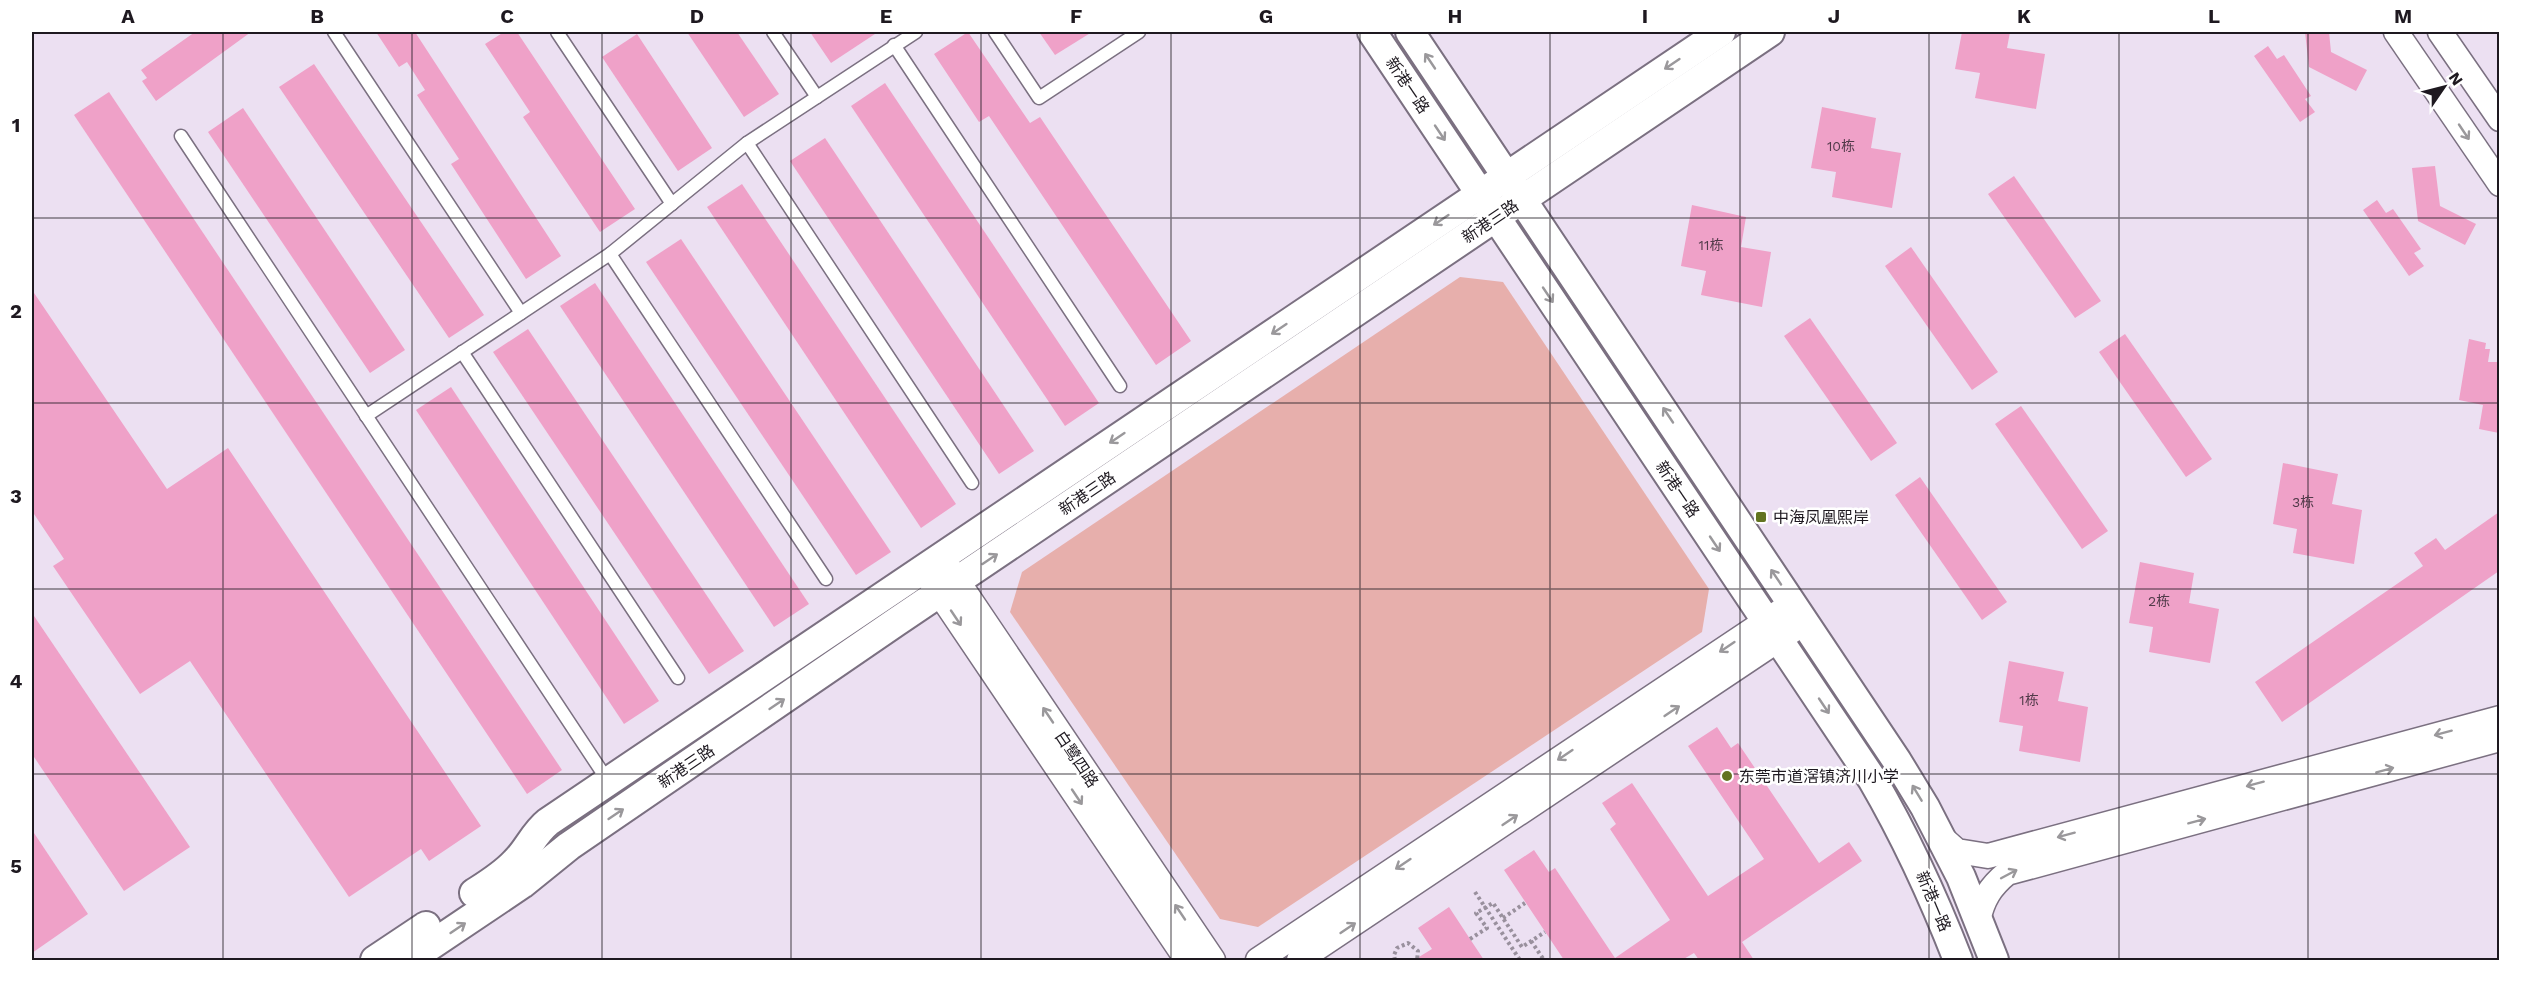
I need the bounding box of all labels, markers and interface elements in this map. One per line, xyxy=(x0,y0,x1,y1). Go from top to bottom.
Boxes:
text: A xyxy=(121,4,135,28)
text: B xyxy=(310,4,324,28)
text: C xyxy=(500,4,514,28)
text: D xyxy=(690,4,704,28)
text: E xyxy=(880,4,892,28)
text: F xyxy=(1070,4,1082,28)
text: G xyxy=(1259,4,1273,28)
text: H xyxy=(1448,4,1462,28)
text: I xyxy=(1642,4,1648,28)
text: J xyxy=(1828,4,1840,28)
text: K xyxy=(2017,4,2031,28)
text: L xyxy=(2208,4,2220,28)
text: M xyxy=(2394,4,2412,28)
street label: 新港一路 xyxy=(1382,53,1433,117)
one-way arrow xyxy=(1424,54,1436,70)
north arrow xyxy=(2414,57,2474,117)
one-way arrow xyxy=(1664,58,1681,70)
text: N xyxy=(2445,68,2467,89)
text: 1 xyxy=(12,113,20,137)
one-way arrow xyxy=(2458,123,2470,140)
one-way arrow xyxy=(1433,124,1446,141)
house number: 10栋 xyxy=(1827,138,1855,154)
street label: 新港三路 xyxy=(1458,196,1522,247)
one-way arrow xyxy=(1433,214,1449,226)
house number: 11栋 xyxy=(1699,237,1723,253)
one-way arrow xyxy=(1542,286,1554,303)
text: 2 xyxy=(10,299,22,323)
one-way arrow xyxy=(1271,323,1288,335)
one-way arrow xyxy=(1661,407,1673,424)
one-way arrow xyxy=(1110,432,1126,444)
street label: 新港一路 xyxy=(1652,457,1703,521)
street label: 新港三路 xyxy=(1055,468,1119,519)
text: 3 xyxy=(10,484,22,508)
house number: 3栋 xyxy=(2292,494,2314,510)
place label: 中海凤凰熙岸 xyxy=(1773,508,1869,527)
marker: 中海凤凰熙岸 xyxy=(1754,510,1768,524)
one-way arrow xyxy=(1709,535,1721,552)
one-way arrow xyxy=(981,552,998,565)
one-way arrow xyxy=(1770,569,1782,586)
house number: 2栋 xyxy=(2148,593,2170,609)
one-way arrow xyxy=(950,609,962,625)
one-way arrow xyxy=(1720,641,1736,653)
text: 4 xyxy=(10,669,23,693)
house number: 1栋 xyxy=(2019,692,2039,708)
one-way arrow xyxy=(1818,697,1830,714)
one-way arrow xyxy=(768,698,784,710)
one-way arrow xyxy=(1663,705,1680,717)
one-way arrow xyxy=(1042,708,1054,724)
street label: 白鹭四路 xyxy=(1051,727,1102,791)
one-way arrow xyxy=(2434,728,2453,740)
street label: 新港三路 xyxy=(654,741,718,792)
one-way arrow xyxy=(1557,750,1574,762)
one-way arrow xyxy=(2375,764,2394,775)
place label: 东莞市道滘镇济川小学 xyxy=(1739,767,1899,786)
marker: 东莞市道滘镇济川小学 xyxy=(1720,769,1734,783)
one-way arrow xyxy=(2246,779,2265,790)
one-way arrow xyxy=(1910,785,1922,802)
one-way arrow xyxy=(1070,788,1083,805)
one-way arrow xyxy=(607,808,623,820)
one-way arrow xyxy=(1501,813,1518,825)
one-way arrow xyxy=(2187,815,2206,826)
one-way arrow xyxy=(2057,829,2076,841)
text: 5 xyxy=(10,854,22,878)
one-way arrow xyxy=(1395,858,1412,870)
street label: 新港一路 xyxy=(1912,868,1955,934)
one-way arrow xyxy=(2000,868,2018,879)
one-way arrow xyxy=(1174,904,1186,921)
one-way arrow xyxy=(449,922,465,934)
one-way arrow xyxy=(1339,922,1355,934)

